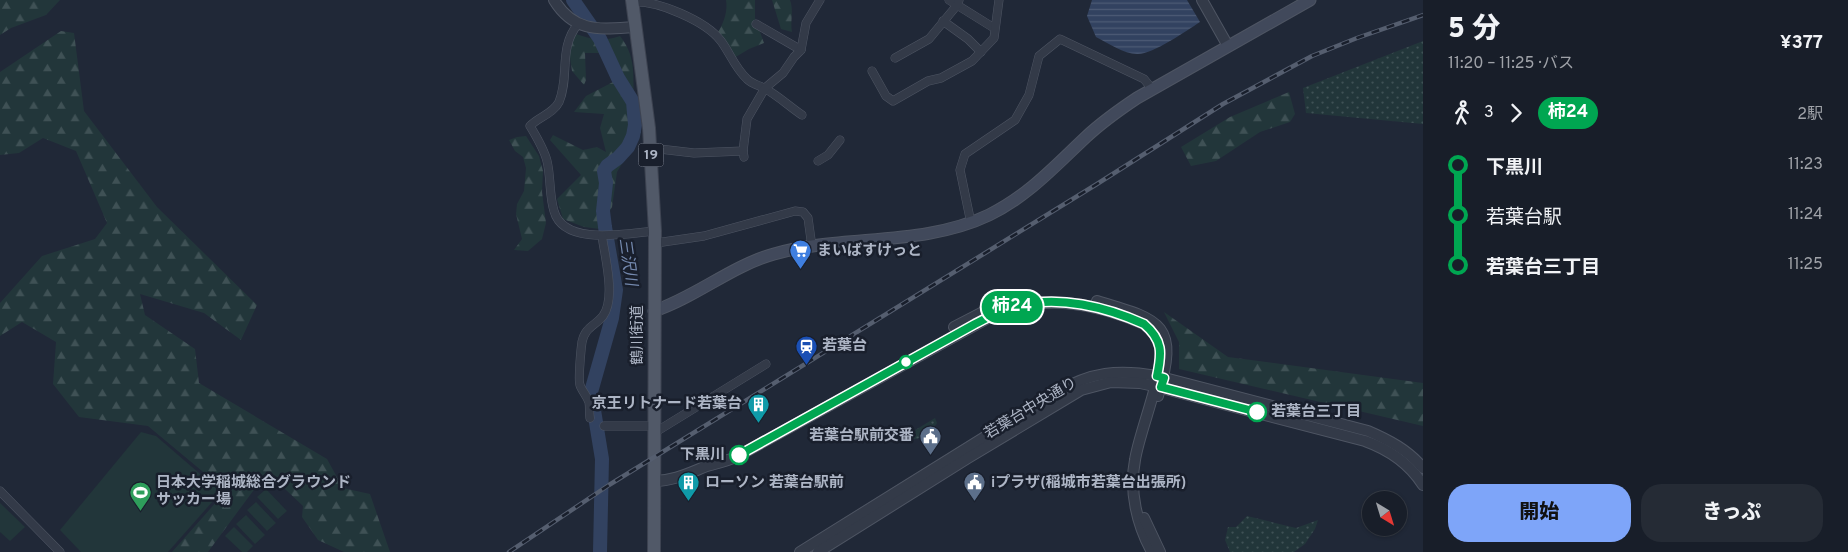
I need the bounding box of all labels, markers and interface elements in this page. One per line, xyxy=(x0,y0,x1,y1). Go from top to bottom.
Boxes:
text: 5 分 xyxy=(1448,12,1500,48)
text: ¥377 xyxy=(1780,31,1823,55)
text: 11:20 – 11:25 · バス xyxy=(1448,54,1574,74)
icon: walk xyxy=(1448,99,1476,127)
icon: forward xyxy=(1502,99,1530,127)
text: 柿24 xyxy=(1548,101,1588,124)
text: 3 xyxy=(1484,103,1494,123)
text: 2駅 xyxy=(1797,105,1823,125)
road number: 19 xyxy=(638,144,664,166)
text: 11:23 xyxy=(1788,155,1823,175)
text: 下黒川 xyxy=(1486,156,1543,180)
text: 11:24 xyxy=(1788,205,1823,225)
text: 若葉台駅 xyxy=(1486,206,1562,230)
water label: 三沢川 xyxy=(614,237,641,289)
supermarket icon: まいばすけっと xyxy=(789,239,813,270)
place label: まいばすけっと xyxy=(817,242,922,261)
text: 11:25 xyxy=(1788,255,1823,275)
text: 若葉台三丁目 xyxy=(1486,256,1600,280)
line badge: 柿24 xyxy=(983,291,1041,323)
text: 柿24 xyxy=(992,295,1032,318)
street label: 鶴川街道 xyxy=(629,305,648,365)
station icon: 若葉台 xyxy=(794,334,818,365)
place label: 若葉台 xyxy=(822,337,867,356)
unlabelled marker xyxy=(899,355,913,369)
street label: 若葉台中央通り xyxy=(981,374,1081,444)
building icon: 京王リトナード若葉台 xyxy=(746,392,770,423)
place label: 京王リトナード若葉台 xyxy=(592,395,742,414)
marker: 若葉台三丁目 xyxy=(1247,402,1267,422)
place label: 若葉台三丁目 xyxy=(1271,403,1361,422)
public building icon: 若葉台駅前交番 xyxy=(918,424,942,455)
place label: 若葉台駅前交番 xyxy=(809,426,914,446)
marker: 下黒川 xyxy=(729,445,749,465)
place label: 下黒川 xyxy=(680,446,725,465)
building icon: ローソン 若葉台駅前 xyxy=(677,471,701,502)
public building icon: iプラザ(稲城市若葉台出張所) xyxy=(963,471,987,502)
place label: 日本大学稲城総合グラウンド サッカー場 xyxy=(156,473,351,510)
place label: ローソン 若葉台駅前 xyxy=(705,473,844,493)
place label: iプラザ(稲城市若葉台出張所) xyxy=(991,473,1186,493)
sports icon: 日本大学稲城総合グラウンド サッカー場 xyxy=(128,480,152,511)
button: 開始 xyxy=(1448,484,1631,542)
button: きっぷ xyxy=(1641,484,1823,542)
north arrow xyxy=(1362,491,1408,536)
map controls xyxy=(1362,491,1407,536)

